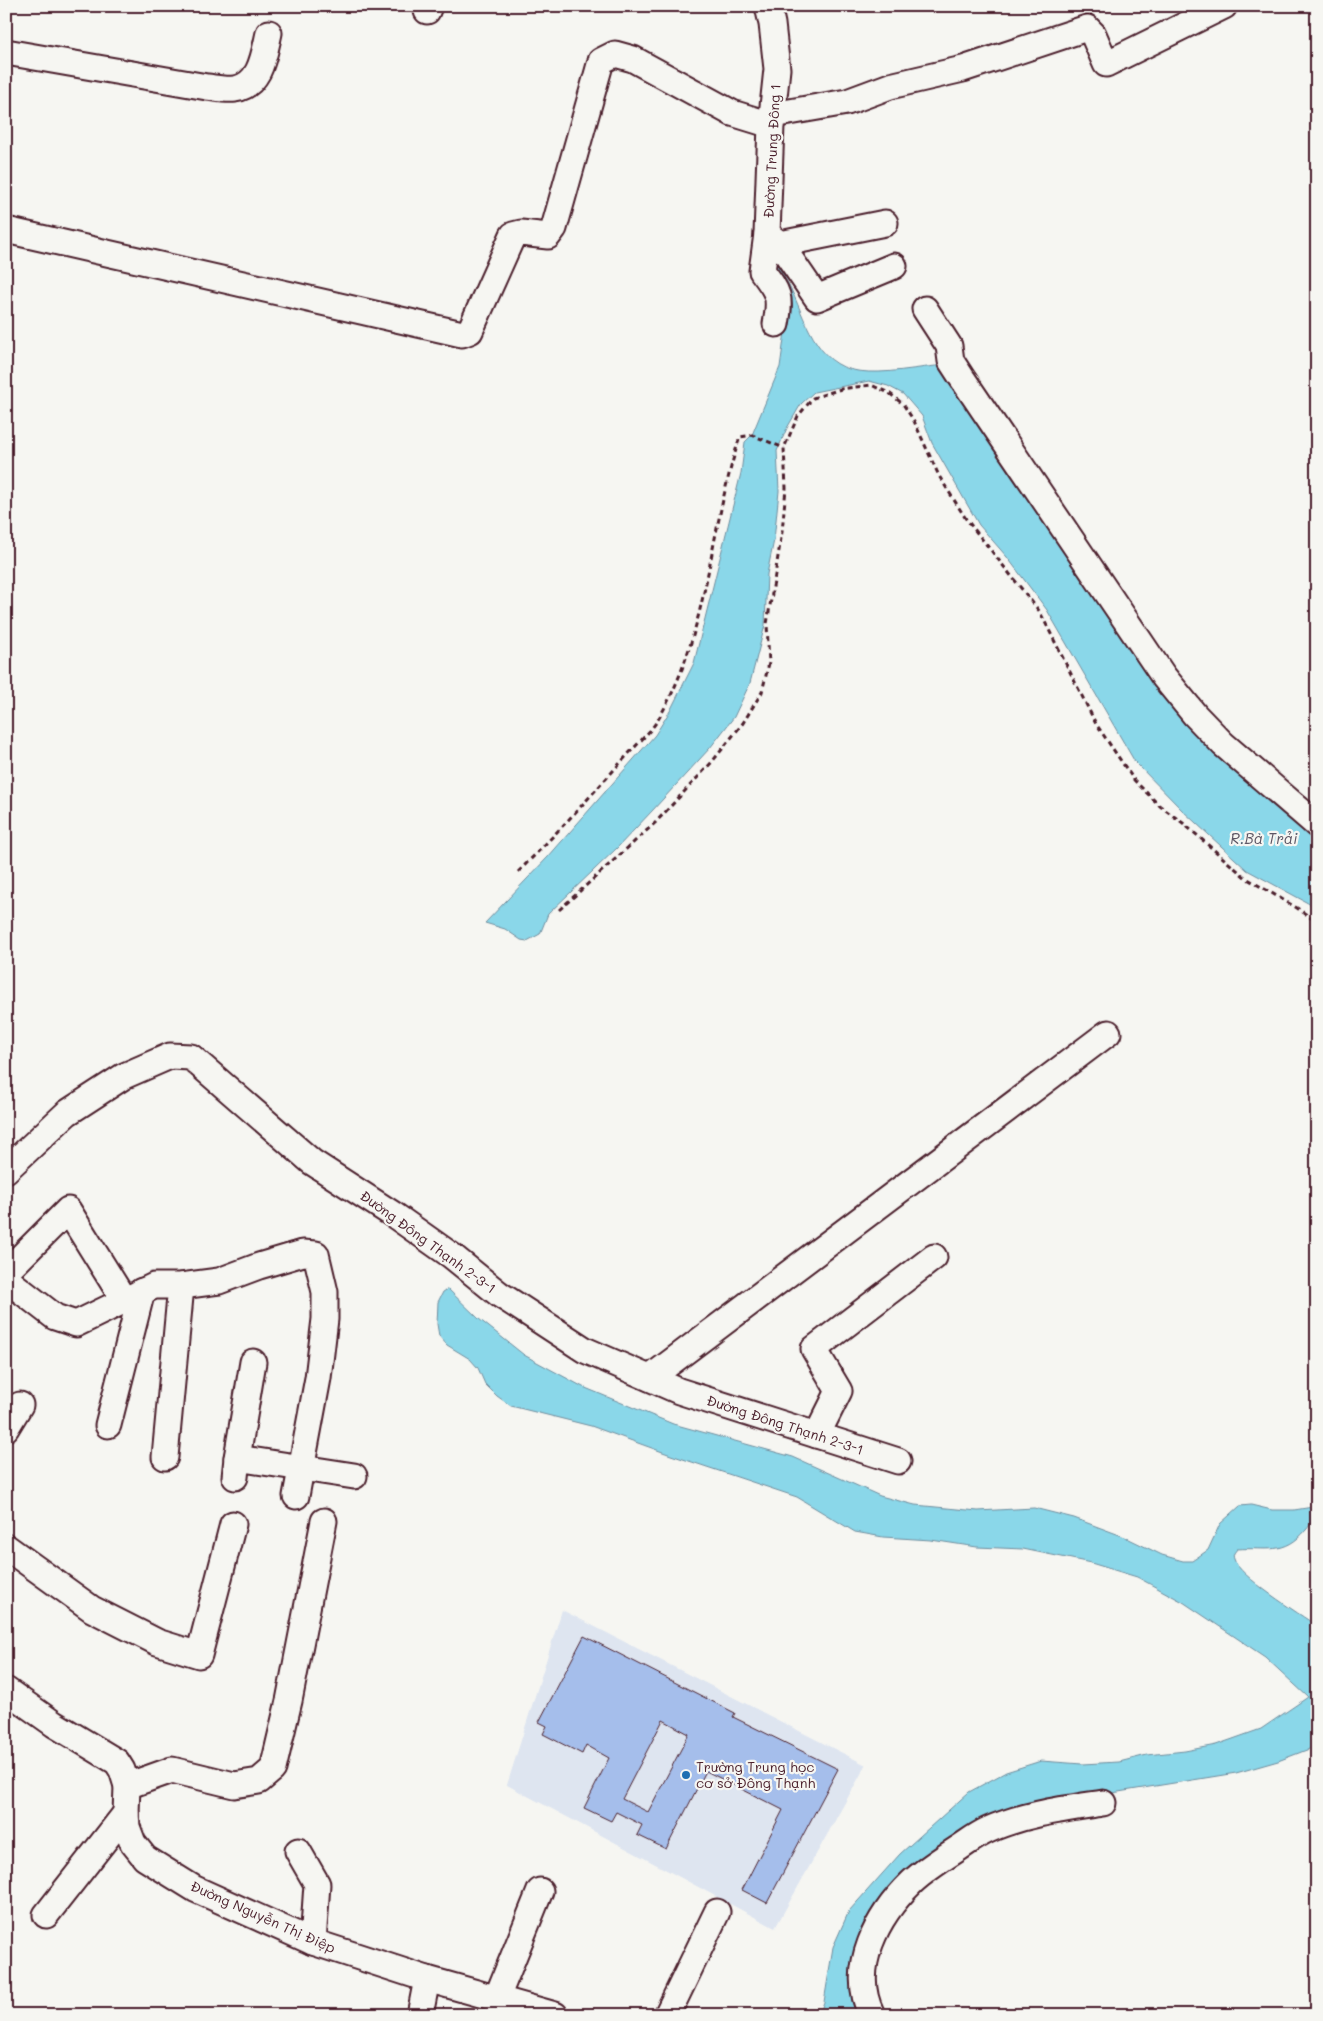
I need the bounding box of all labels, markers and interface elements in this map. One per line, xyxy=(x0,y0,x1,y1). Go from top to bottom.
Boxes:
street label: Đường Trung Đông 1 xyxy=(759,83,785,219)
water label: R.Bà Trải xyxy=(1230,828,1298,848)
street label: Đường Đông Thạnh 2-3-1 xyxy=(356,1186,500,1297)
street label: Đường Đông Thạnh 2-3-1 xyxy=(704,1390,866,1459)
place label: Trường Trung học cơ sở Đông Thạnh xyxy=(696,1757,816,1792)
marker: Trường Trung học cơ sở Đông Thạnh xyxy=(680,1769,692,1781)
street label: Đường Nguyễn Thị Điệp xyxy=(188,1876,339,1957)

